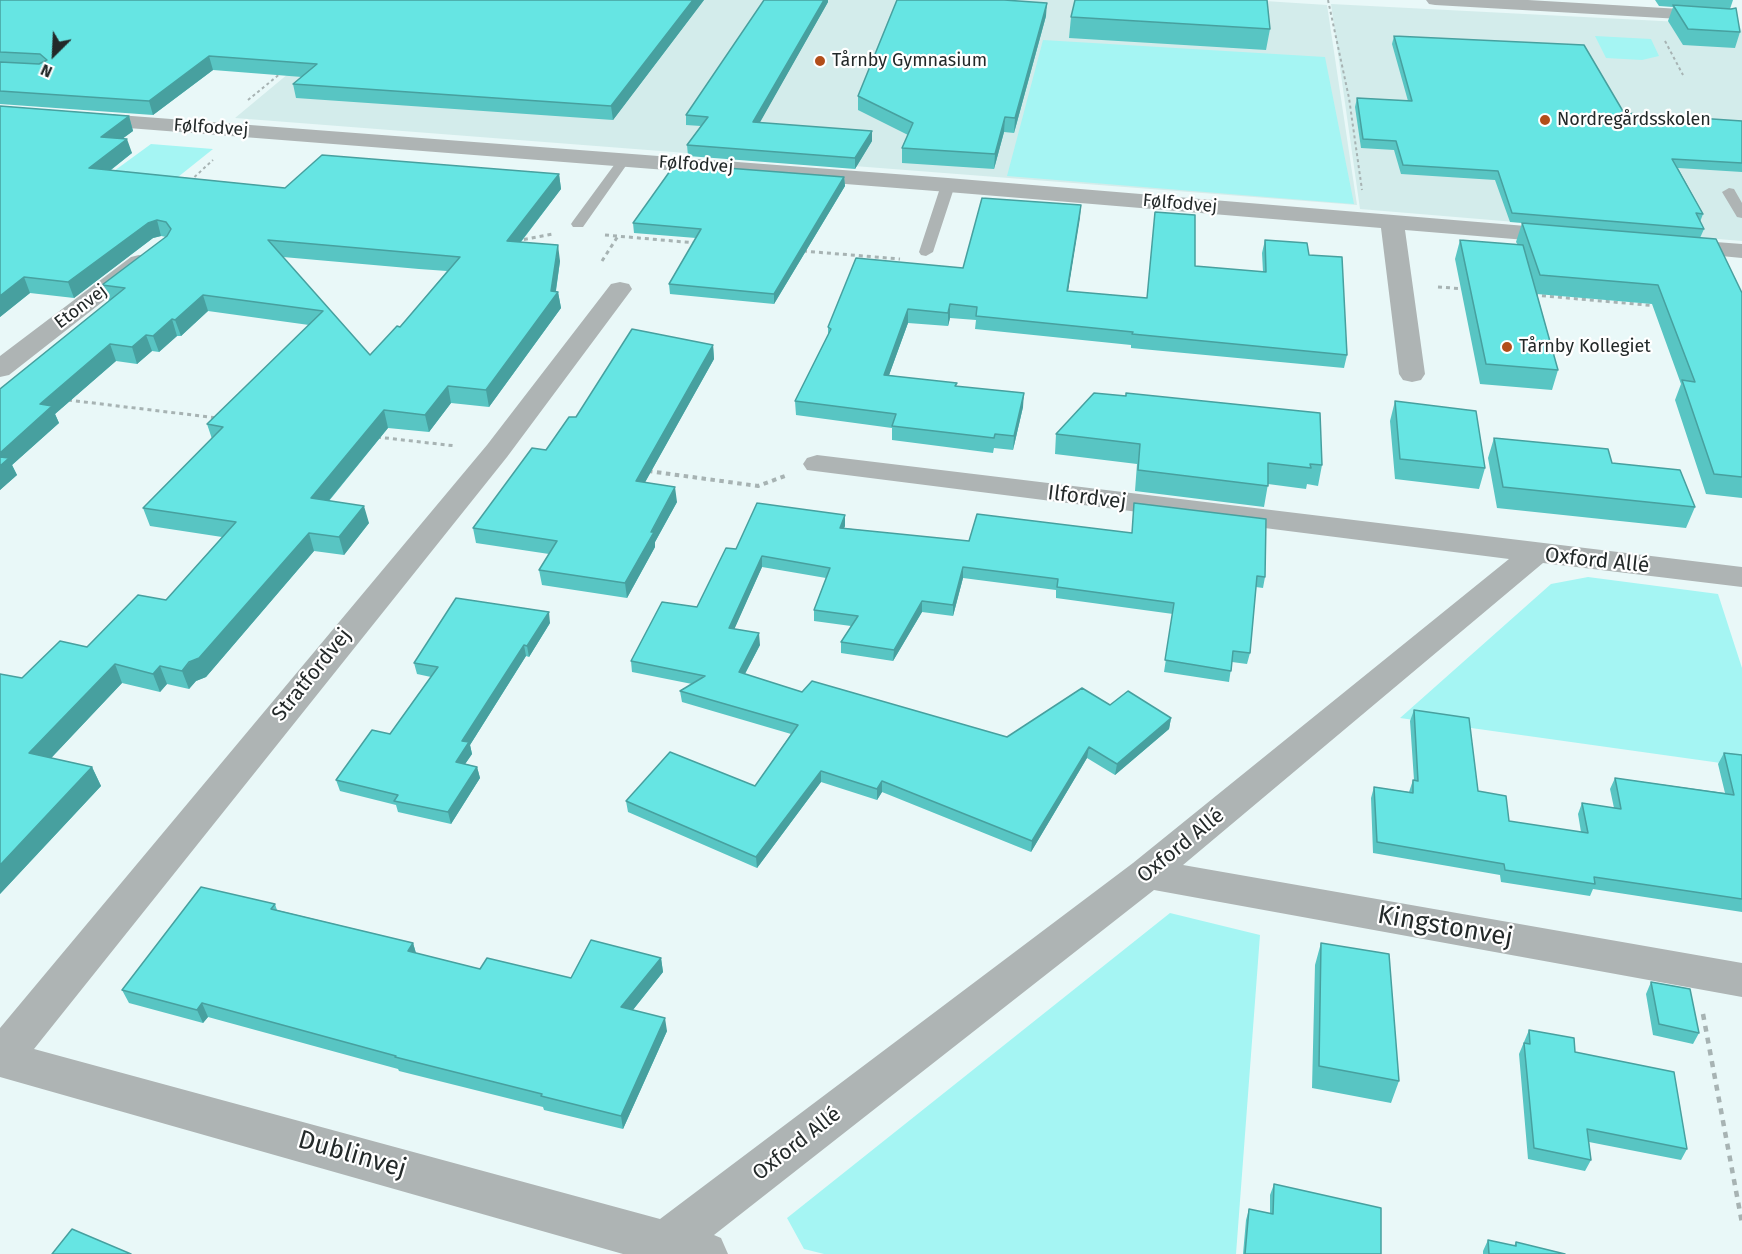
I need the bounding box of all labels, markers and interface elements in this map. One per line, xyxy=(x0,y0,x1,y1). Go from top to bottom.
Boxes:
north arrow xyxy=(24,24,84,84)
place label: Tårnby Gymnasium xyxy=(832,50,987,72)
marker: Tårnby Gymnasium xyxy=(813,54,827,68)
text: N xyxy=(38,60,55,82)
place label: Nordregårdsskolen xyxy=(1557,109,1711,131)
marker: Nordregårdsskolen xyxy=(1538,113,1552,127)
street label: Følfodvej xyxy=(173,115,249,141)
street label: Følfodvej xyxy=(658,152,734,178)
street label: Følfodvej xyxy=(1142,190,1218,218)
street label: Etonvej xyxy=(50,280,112,334)
place label: Tårnby Kollegiet xyxy=(1519,336,1651,358)
marker: Tårnby Kollegiet xyxy=(1500,340,1514,354)
street label: Ilfordvej xyxy=(1046,481,1128,515)
street label: Oxford Allé xyxy=(1544,543,1650,579)
street label: Stratfordvej xyxy=(267,624,357,726)
street label: Oxford Allé xyxy=(1132,803,1230,889)
street label: Kingstonvej xyxy=(1375,900,1515,954)
street label: Oxford Allé xyxy=(748,1102,846,1186)
street label: Dublinvej xyxy=(294,1125,410,1185)

